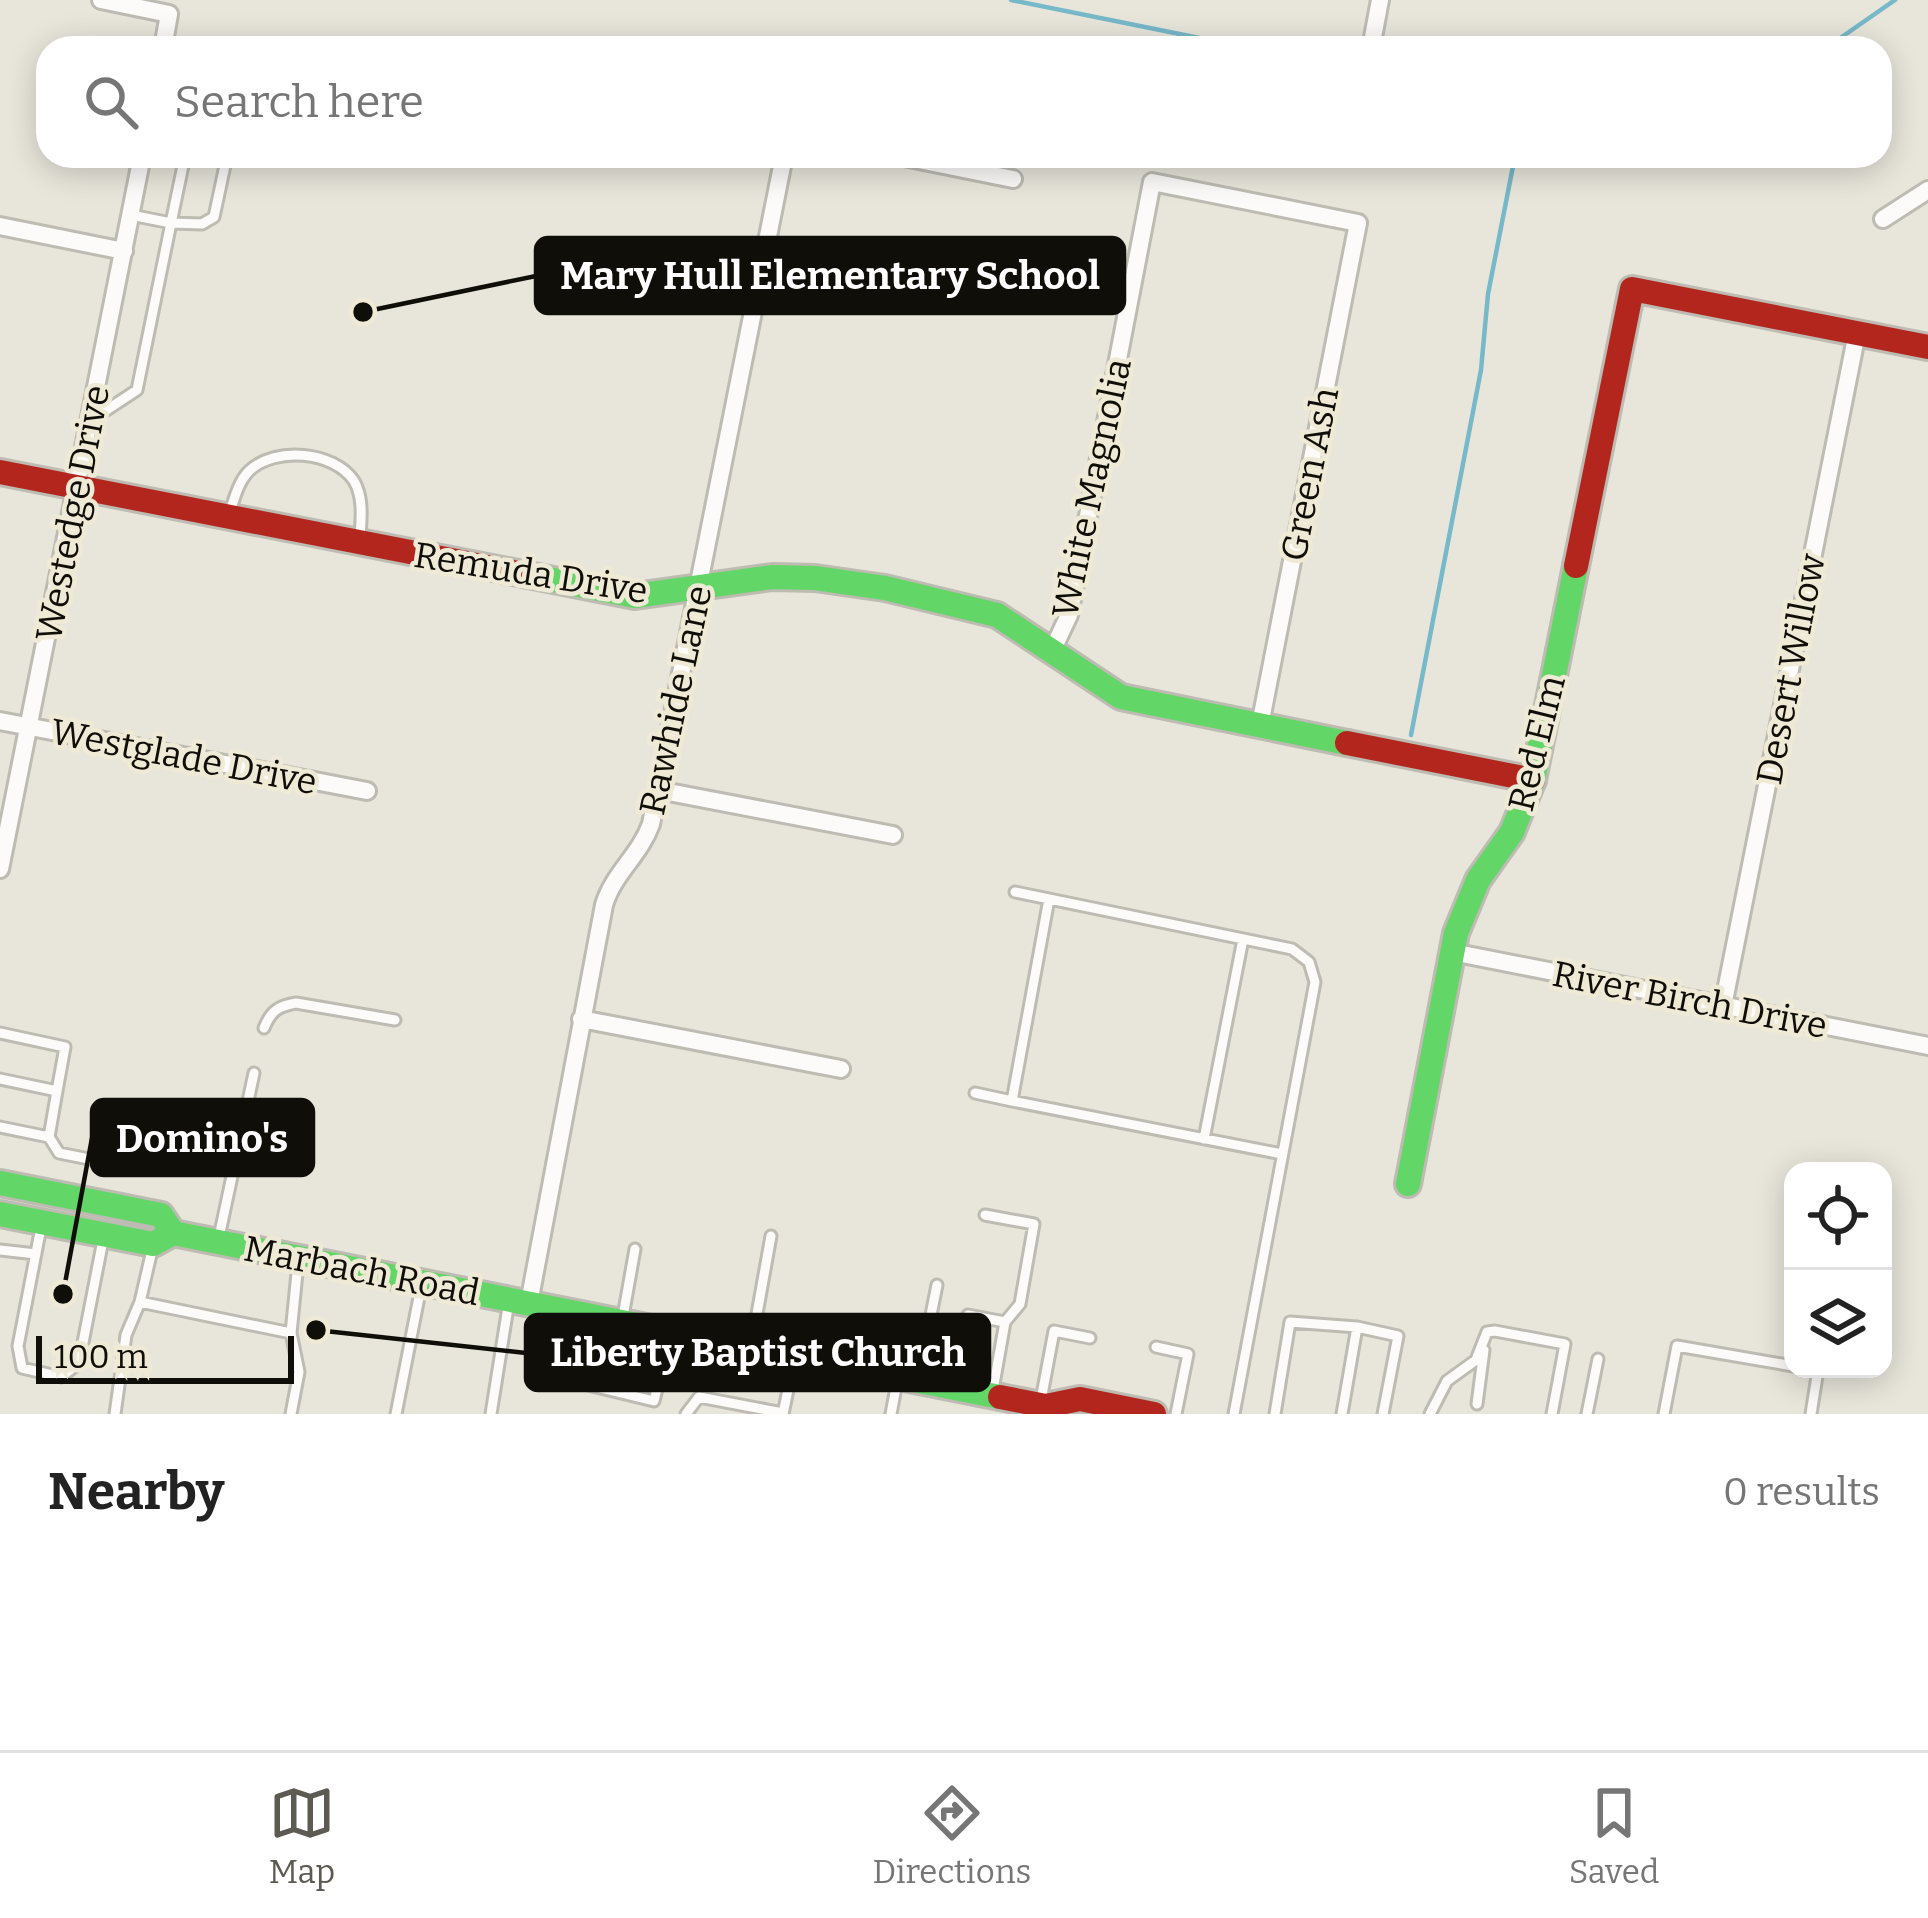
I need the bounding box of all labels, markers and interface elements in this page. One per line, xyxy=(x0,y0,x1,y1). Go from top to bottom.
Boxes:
search box xyxy=(36,36,1892,168)
icon: search xyxy=(78,69,144,135)
text: Search here xyxy=(174,75,424,129)
callout: Mary Hull Elementary School xyxy=(536,238,1124,313)
text: Mary Hull Elementary School xyxy=(560,253,1100,299)
street label: White Magnolia xyxy=(1043,354,1141,622)
street label: Westedge Drive xyxy=(27,381,119,645)
street label: Green Ash xyxy=(1272,384,1348,565)
street label: Remuda Drive xyxy=(411,533,651,613)
street label: Desert Willow xyxy=(1747,550,1835,788)
street label: Rawhide Lane xyxy=(630,582,722,819)
street label: Red Elm xyxy=(1499,671,1575,816)
street label: Westglade Drive xyxy=(47,710,320,804)
street label: River Birch Drive xyxy=(1549,952,1831,1048)
callout: Domino's xyxy=(92,1100,313,1175)
text: Domino's xyxy=(116,1116,288,1162)
map controls xyxy=(1784,1162,1892,1378)
button: locate xyxy=(1784,1162,1892,1270)
street label: Marbach Road xyxy=(240,1227,483,1315)
button: layers xyxy=(1784,1270,1892,1378)
callout: Liberty Baptist Church xyxy=(526,1315,989,1390)
scale bar xyxy=(36,1330,294,1383)
text: Liberty Baptist Church xyxy=(550,1330,966,1376)
text: 100 m xyxy=(54,1337,148,1377)
text: Nearby xyxy=(48,1461,224,1523)
text: 0 results xyxy=(1723,1469,1880,1515)
tab: Map xyxy=(269,1780,335,1892)
tab: Directions xyxy=(873,1780,1031,1892)
tab: Saved xyxy=(1569,1780,1659,1892)

